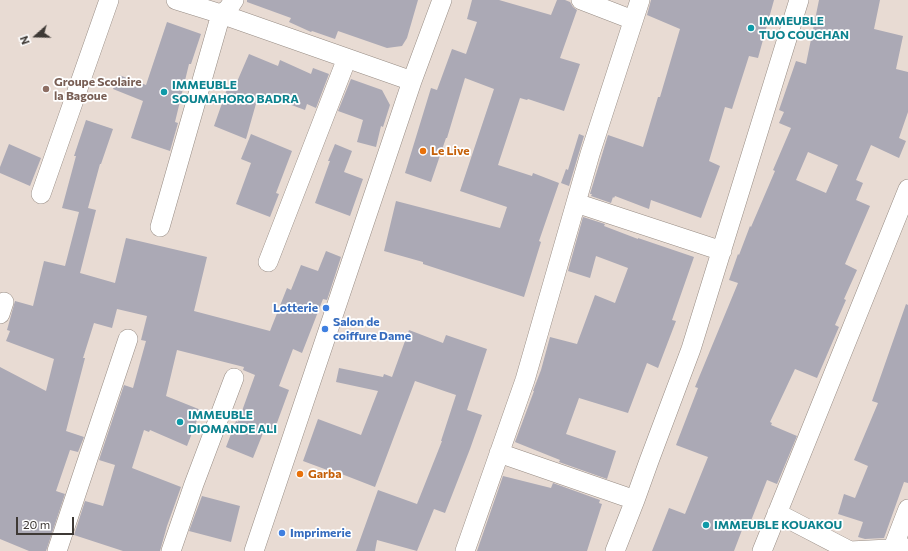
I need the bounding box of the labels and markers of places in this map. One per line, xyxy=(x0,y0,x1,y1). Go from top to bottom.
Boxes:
place label: IMMEUBLE TUO COUCHAN xyxy=(759,14,849,42)
marker: IMMEUBLE TUO COUCHAN xyxy=(746,23,756,33)
place label: Groupe Scolaire la Bagoue xyxy=(54,75,141,103)
place label: IMMEUBLE SOUMAHORO BADRA xyxy=(172,78,299,106)
marker: Groupe Scolaire la Bagoue xyxy=(41,84,51,94)
marker: IMMEUBLE SOUMAHORO BADRA xyxy=(159,87,169,97)
place label: Le Live xyxy=(431,144,469,158)
marker: Le Live xyxy=(418,146,428,156)
place label: Lotterie xyxy=(273,301,318,315)
marker: Lotterie xyxy=(321,303,331,313)
place label: Salon de coiffure Dame xyxy=(333,315,411,343)
marker: Salon de coiffure Dame xyxy=(320,324,330,334)
place label: IMMEUBLE DIOMANDE ALI xyxy=(188,408,277,436)
marker: IMMEUBLE DIOMANDE ALI xyxy=(175,417,185,427)
place label: Garba xyxy=(308,467,341,481)
marker: Garba xyxy=(295,469,305,479)
place label: IMMEUBLE KOUAKOU xyxy=(714,518,842,532)
marker: IMMEUBLE KOUAKOU xyxy=(701,520,711,530)
place label: Imprimerie xyxy=(290,526,351,540)
marker: Imprimerie xyxy=(277,528,287,538)

